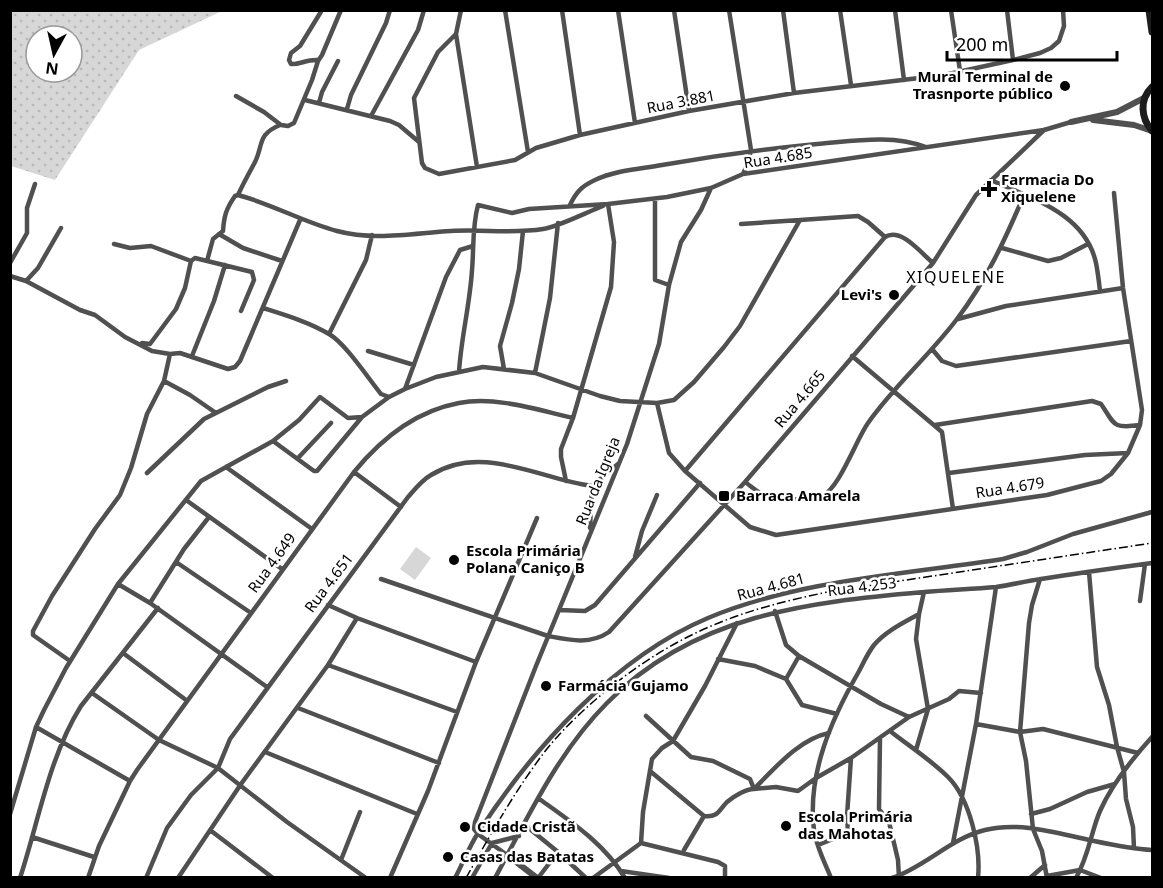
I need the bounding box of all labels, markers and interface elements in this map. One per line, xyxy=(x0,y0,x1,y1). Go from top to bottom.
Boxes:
north arrow xyxy=(24,24,84,84)
scale bar xyxy=(947,24,1116,62)
text: 200 m xyxy=(956,32,1008,56)
text: N xyxy=(44,57,60,81)
place label: Mural Terminal de Trasnporte público xyxy=(913,66,1053,103)
marker: Mural Terminal de Trasnporte público xyxy=(1058,79,1072,93)
street label: Rua 3.881 xyxy=(645,85,717,117)
street label: Rua 4.685 xyxy=(742,142,814,172)
place label: Farmacia Do Xiquelene xyxy=(1001,169,1094,206)
marker: Farmacia Do Xiquelene xyxy=(982,182,996,196)
district label: XIQUELENE xyxy=(906,266,1006,288)
place label: Levi's xyxy=(841,284,882,304)
marker: Levi's xyxy=(887,288,901,302)
street label: Rua 4.665 xyxy=(769,365,829,431)
street label: Rua da Igreja xyxy=(570,434,624,528)
street label: Rua 4.679 xyxy=(974,472,1046,502)
place label: Barraca Amarela xyxy=(736,485,861,505)
marker: Barraca Amarela xyxy=(717,489,731,503)
street label: Rua 4.649 xyxy=(243,529,300,596)
place label: Escola Primária Polana Caniço B xyxy=(466,540,585,577)
street label: Rua 4.651 xyxy=(299,549,357,616)
marker: Escola Primária Polana Caniço B xyxy=(447,553,461,567)
street label: Rua 4.681 xyxy=(735,567,807,605)
street label: Rua 4.253 xyxy=(826,572,897,600)
place label: Farmácia Gujamo xyxy=(558,675,689,695)
marker: Farmácia Gujamo xyxy=(539,679,553,693)
place label: Escola Primária das Mahotas xyxy=(798,806,913,843)
place label: Cidade Cristã xyxy=(477,816,576,836)
marker: Escola Primária das Mahotas xyxy=(779,819,793,833)
marker: Cidade Cristã xyxy=(458,820,472,834)
place label: Casas das Batatas xyxy=(460,846,594,866)
marker: Casas das Batatas xyxy=(441,850,455,864)

